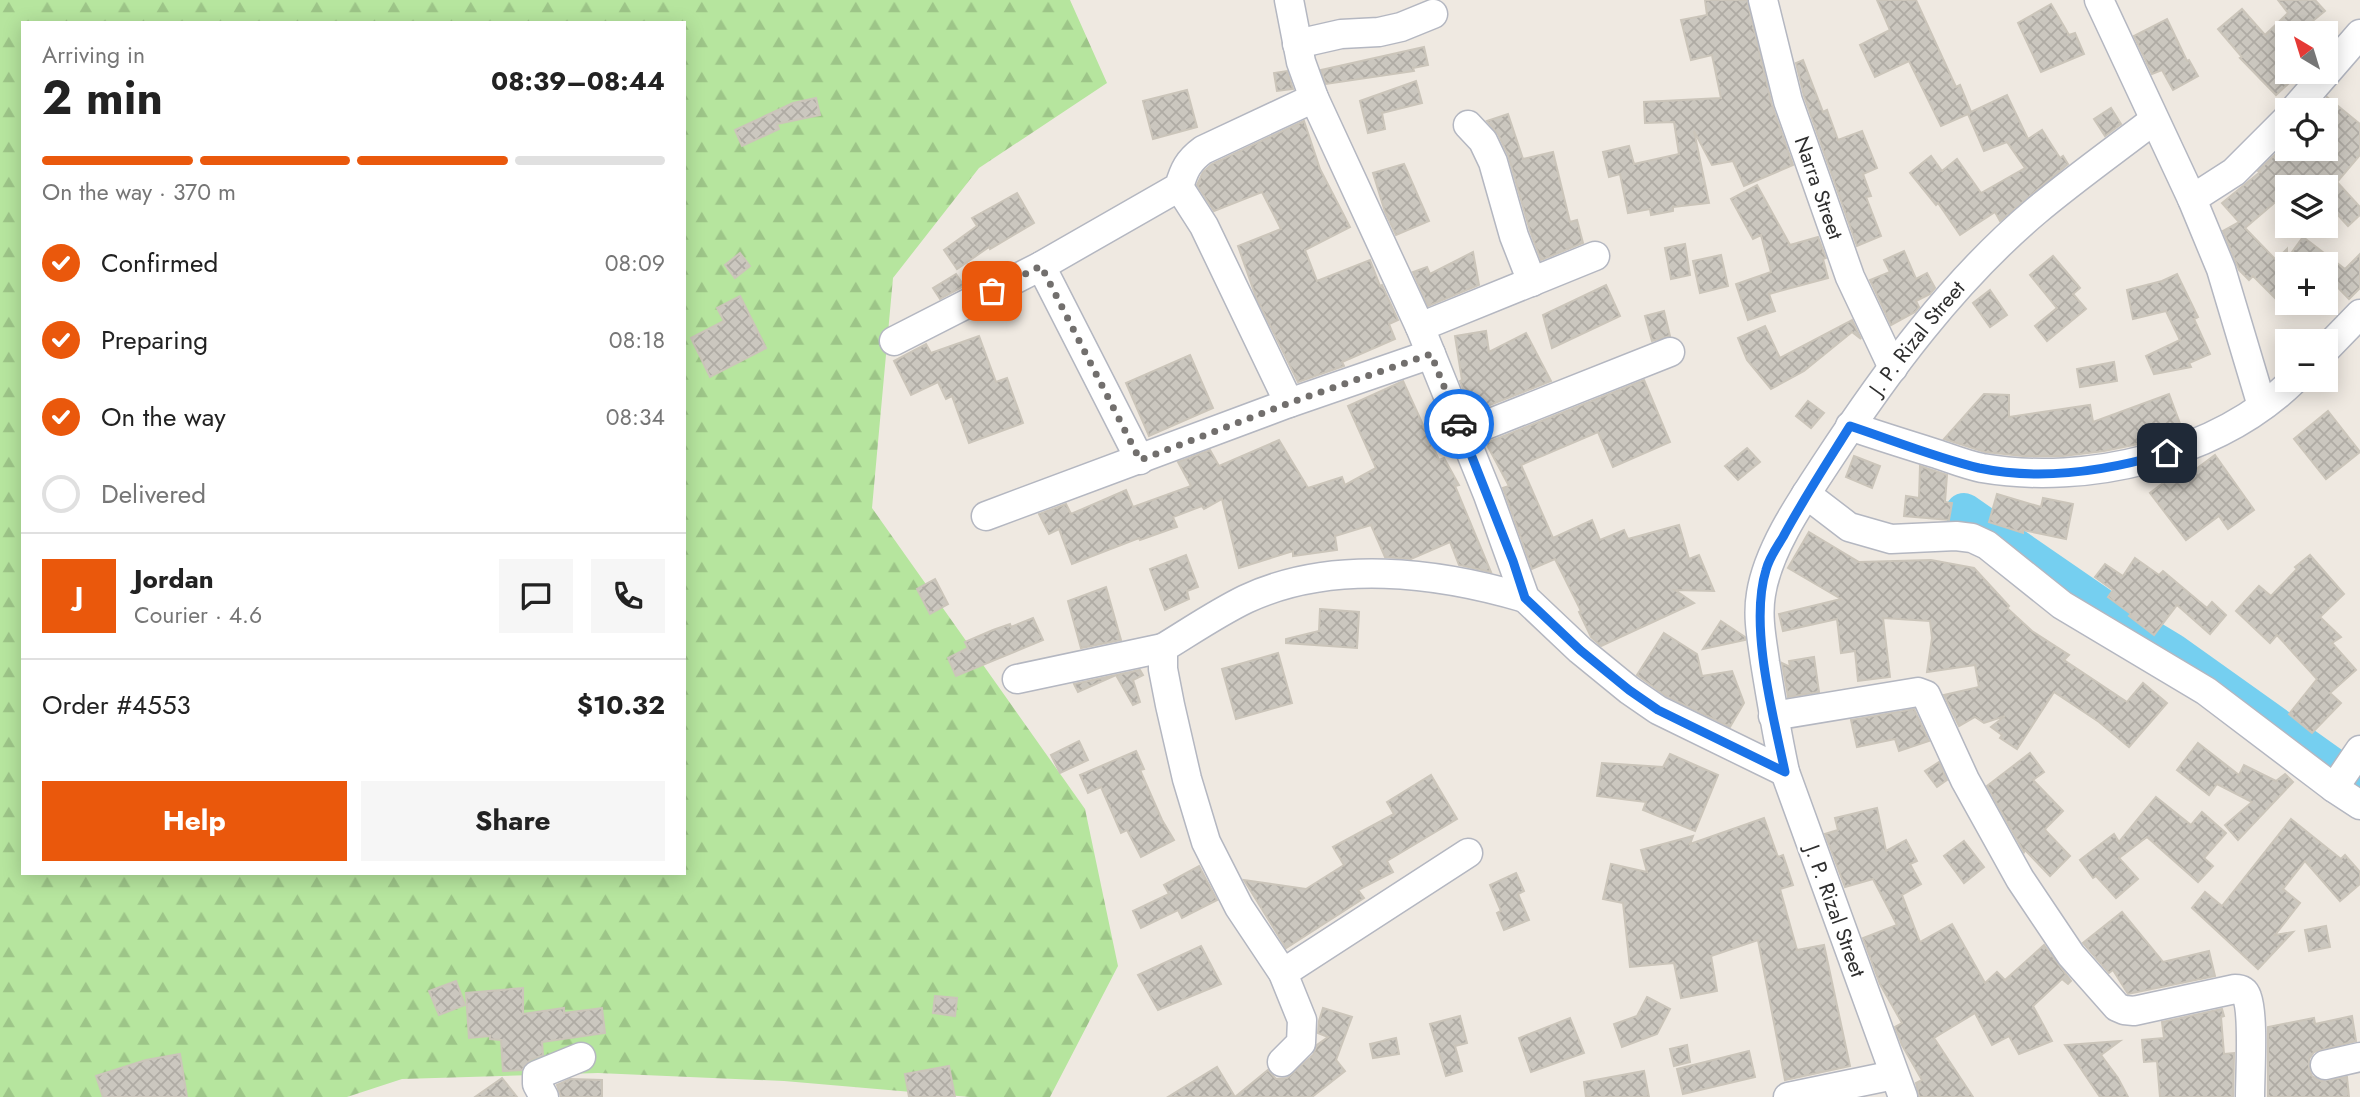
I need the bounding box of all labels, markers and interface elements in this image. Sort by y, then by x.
north arrow [2275,21,2338,84]
map controls [2275,21,2338,392]
text: Arriving in [42,38,145,72]
text: 08:39–08:44 [491,62,665,100]
text: 2 min [42,65,163,131]
button: locate [2275,98,2338,161]
street label: Narra Street [1787,132,1851,243]
text: On the way · 370 m [42,175,236,209]
button: layers [2275,175,2338,238]
icon: check [42,244,80,282]
text: Confirmed [101,244,218,282]
text: 08:09 [605,246,665,280]
button: + [2275,252,2338,315]
pin [962,261,1022,321]
icon: bag [973,272,1011,310]
street label: J. P. Rizal Street [1860,274,1972,404]
icon: check [42,321,80,359]
text: Preparing [101,321,208,359]
text: 08:18 [609,323,665,357]
button: − [2275,329,2338,392]
courier [1424,389,1494,459]
icon: check [42,398,80,436]
text: On the way [101,398,226,436]
text: 08:34 [606,400,665,434]
icon: car [1440,405,1478,443]
pin [2137,423,2197,483]
icon: home [2148,434,2186,472]
text: Delivered [101,475,206,513]
button: chat [499,559,573,633]
button: phone [591,559,665,633]
text: Jordan [134,560,214,598]
text: J [75,577,83,615]
text: Courier · 4.6 [134,598,262,632]
text: Order #4553 [42,686,191,724]
text: $10.32 [577,686,665,724]
button: Help [42,781,347,861]
button: Share [361,781,665,861]
street label: J. P. Rizal Street [1796,838,1873,981]

